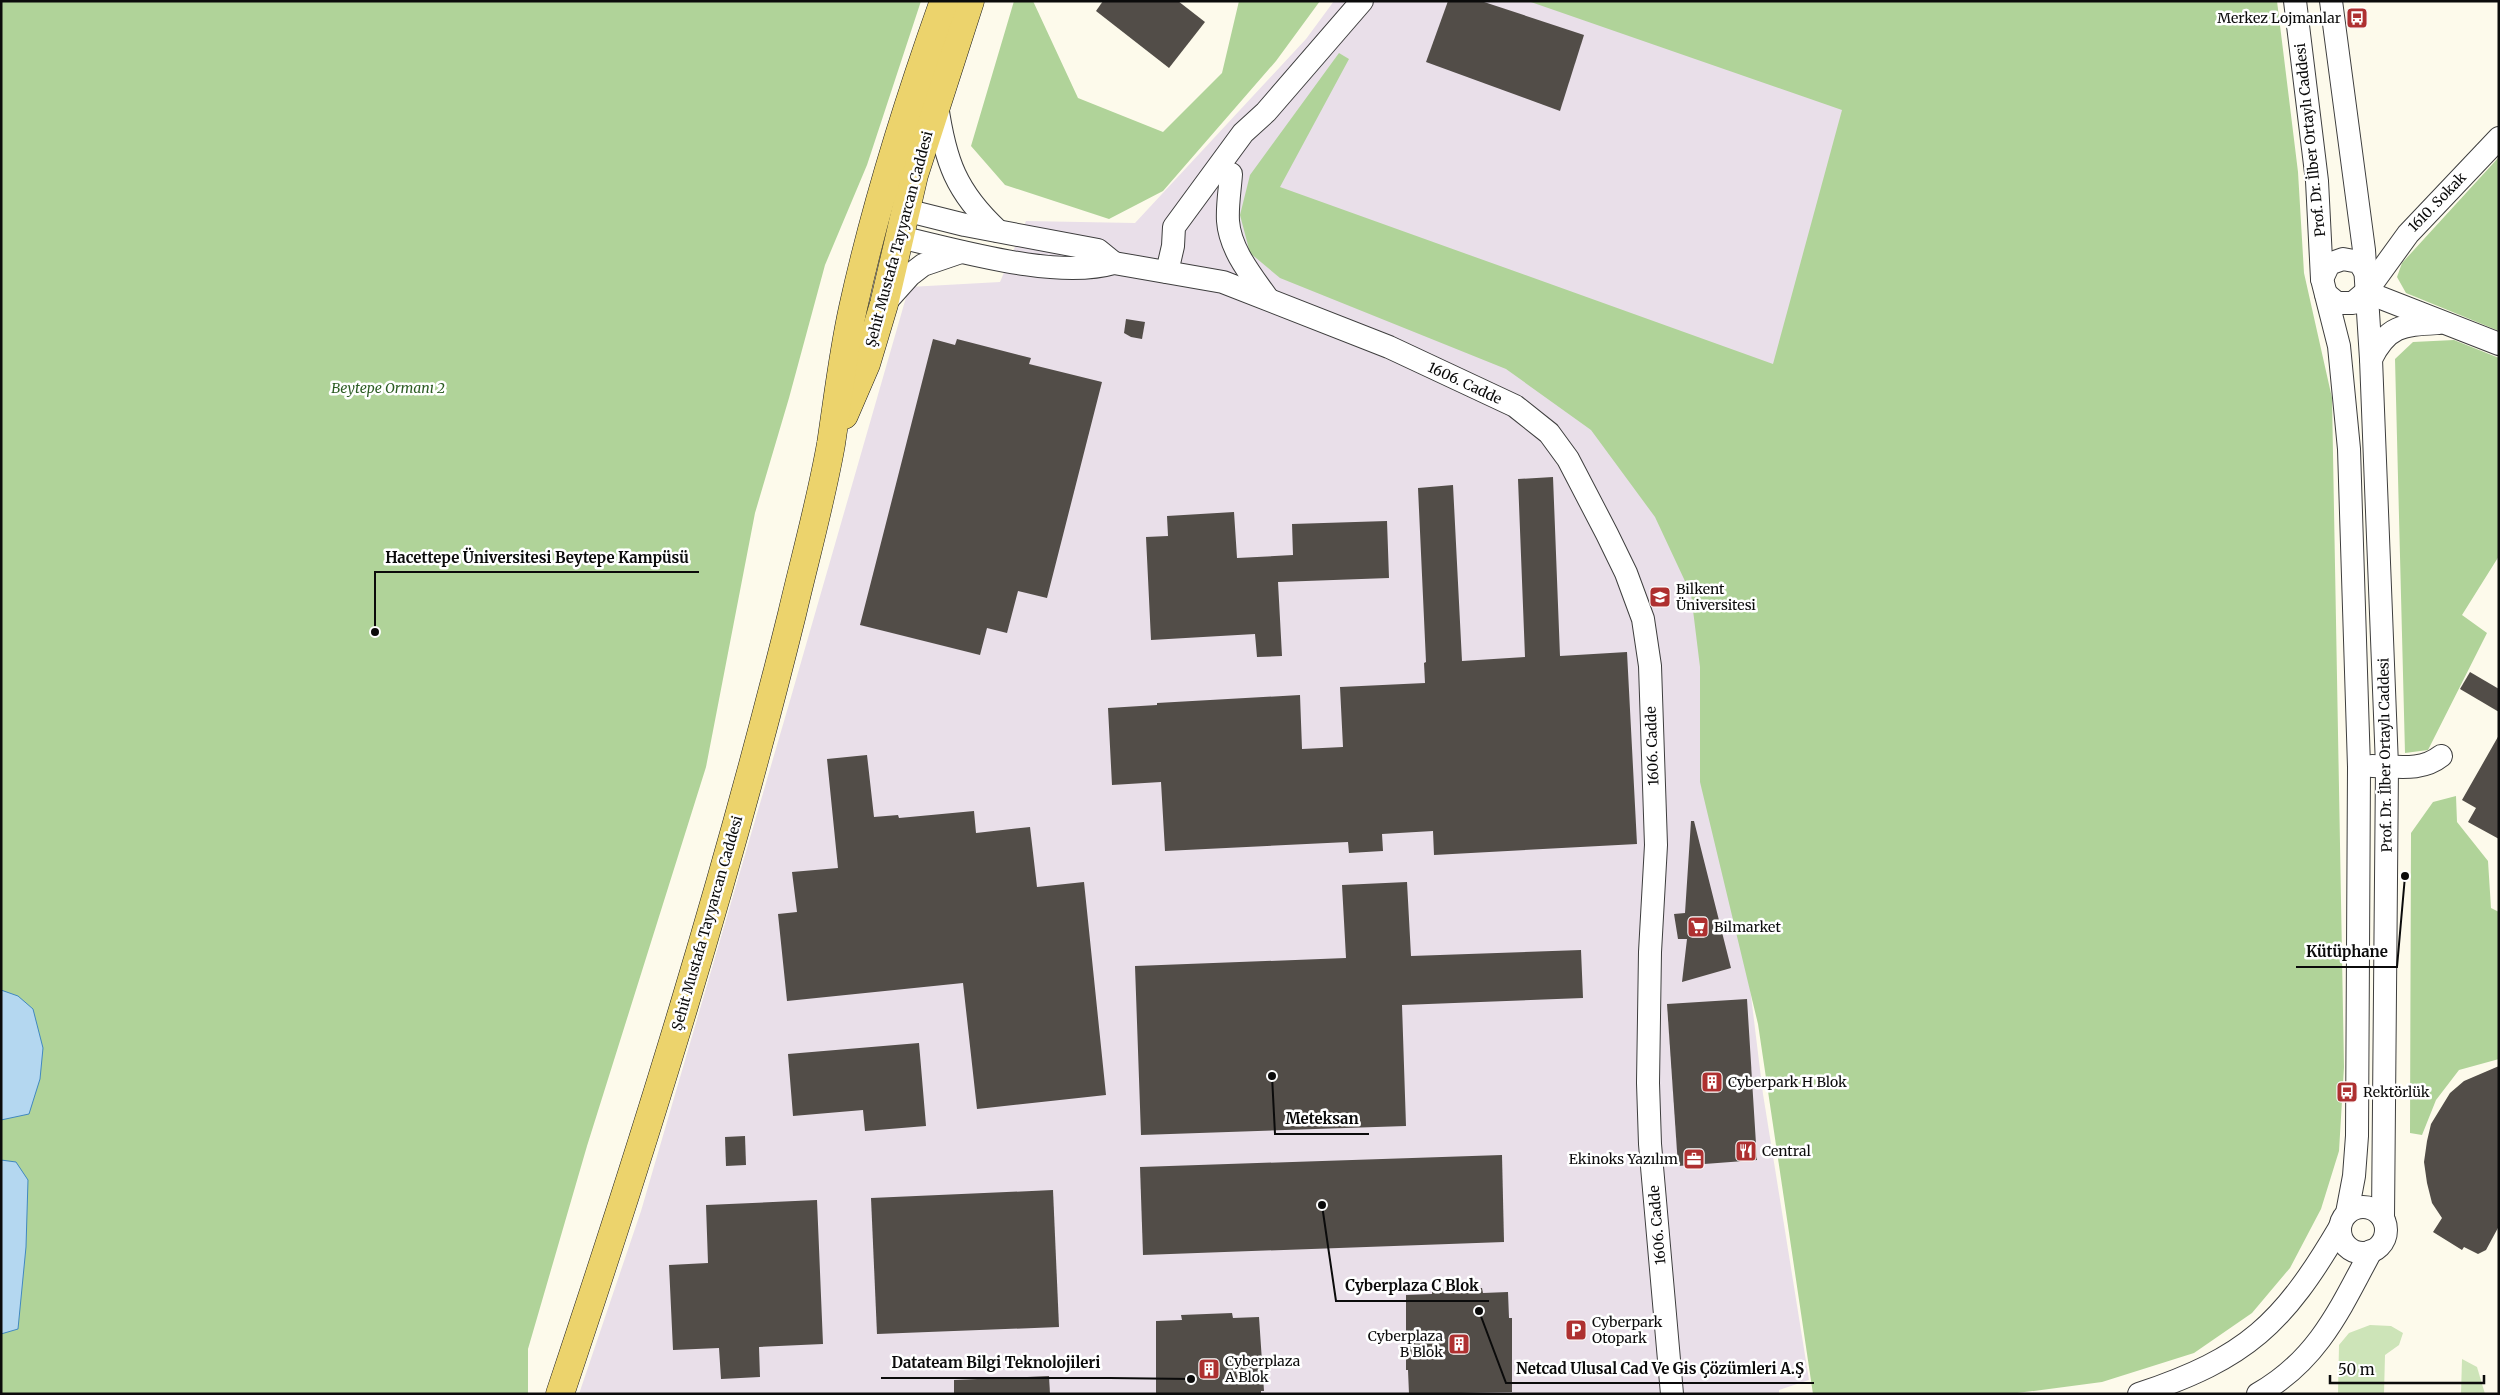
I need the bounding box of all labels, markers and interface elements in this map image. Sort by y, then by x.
bus stop icon: Merkez Lojmanlar [2345,6,2369,30]
place label: Merkez Lojmanlar [2217,9,2341,27]
street label: Prof. Dr. İlber Ortaylı Caddesi [2291,42,2329,238]
street label: Şehit Mustafa Tayyarcan Caddesi [861,129,937,349]
street label: 1610. Sokak [2404,168,2470,236]
street label: 1606. Cadde [1425,358,1505,408]
park label: Beytepe Ormanı 2 [331,379,445,397]
callout: Hacettepe Üniversitesi Beytepe Kampüsü [375,542,699,572]
text: Hacettepe Üniversitesi Beytepe Kampüsü [385,547,689,567]
place label: Bilkent Üniversitesi [1676,580,1756,614]
school or university icon: Bilkent Üniversitesi [1648,585,1672,609]
street label: Prof. Dr. İlber Ortaylı Caddesi [2374,657,2396,852]
street label: 1606. Cadde [1642,706,1662,786]
street label: Şehit Mustafa Tayyarcan Caddesi [668,813,746,1033]
supermarket icon: Bilmarket [1686,915,1710,939]
place label: Bilmarket [1714,918,1781,936]
callout: Kütüphane [2296,937,2397,967]
text: Kütüphane [2306,942,2388,961]
building icon: Cyberpark H Blok [1700,1070,1724,1094]
place label: Cyberpark H Blok [1728,1073,1847,1091]
bus stop icon: Rektörlük [2335,1080,2359,1104]
place label: Rektörlük [2363,1083,2430,1101]
callout: Meteksan [1275,1104,1369,1134]
text: Meteksan [1285,1109,1359,1128]
restaurant icon: Central [1734,1139,1758,1163]
place label: Central [1762,1142,1812,1160]
office icon: Ekinoks Yazılım [1682,1147,1706,1171]
place label: Ekinoks Yazılım [1569,1150,1678,1168]
street label: 1606. Cadde [1645,1185,1669,1265]
callout: Cyberplaza C Blok [1336,1271,1489,1301]
text: Cyberplaza C Blok [1345,1276,1479,1295]
place label: Cyberpark Otopark [1592,1313,1663,1347]
parking icon: Cyberpark Otopark [1564,1318,1588,1342]
place label: Cyberplaza B Blok [1368,1327,1443,1361]
building icon: Cyberplaza B Blok [1447,1332,1471,1356]
callout: Datateam Bilgi Teknolojileri [881,1348,1110,1378]
place label: Cyberplaza A Blok [1224,1352,1301,1386]
scale bar [2330,1352,2484,1384]
text: Datateam Bilgi Teknolojileri [892,1353,1100,1372]
callout: Netcad Ulusal Cad Ve Gis Çözümleri A.Ş [1506,1353,1814,1383]
building icon: Cyberplaza A Blok [1197,1357,1221,1381]
text: Netcad Ulusal Cad Ve Gis Çözümleri A.Ş [1516,1359,1804,1378]
text: 50 m [2338,1360,2375,1379]

